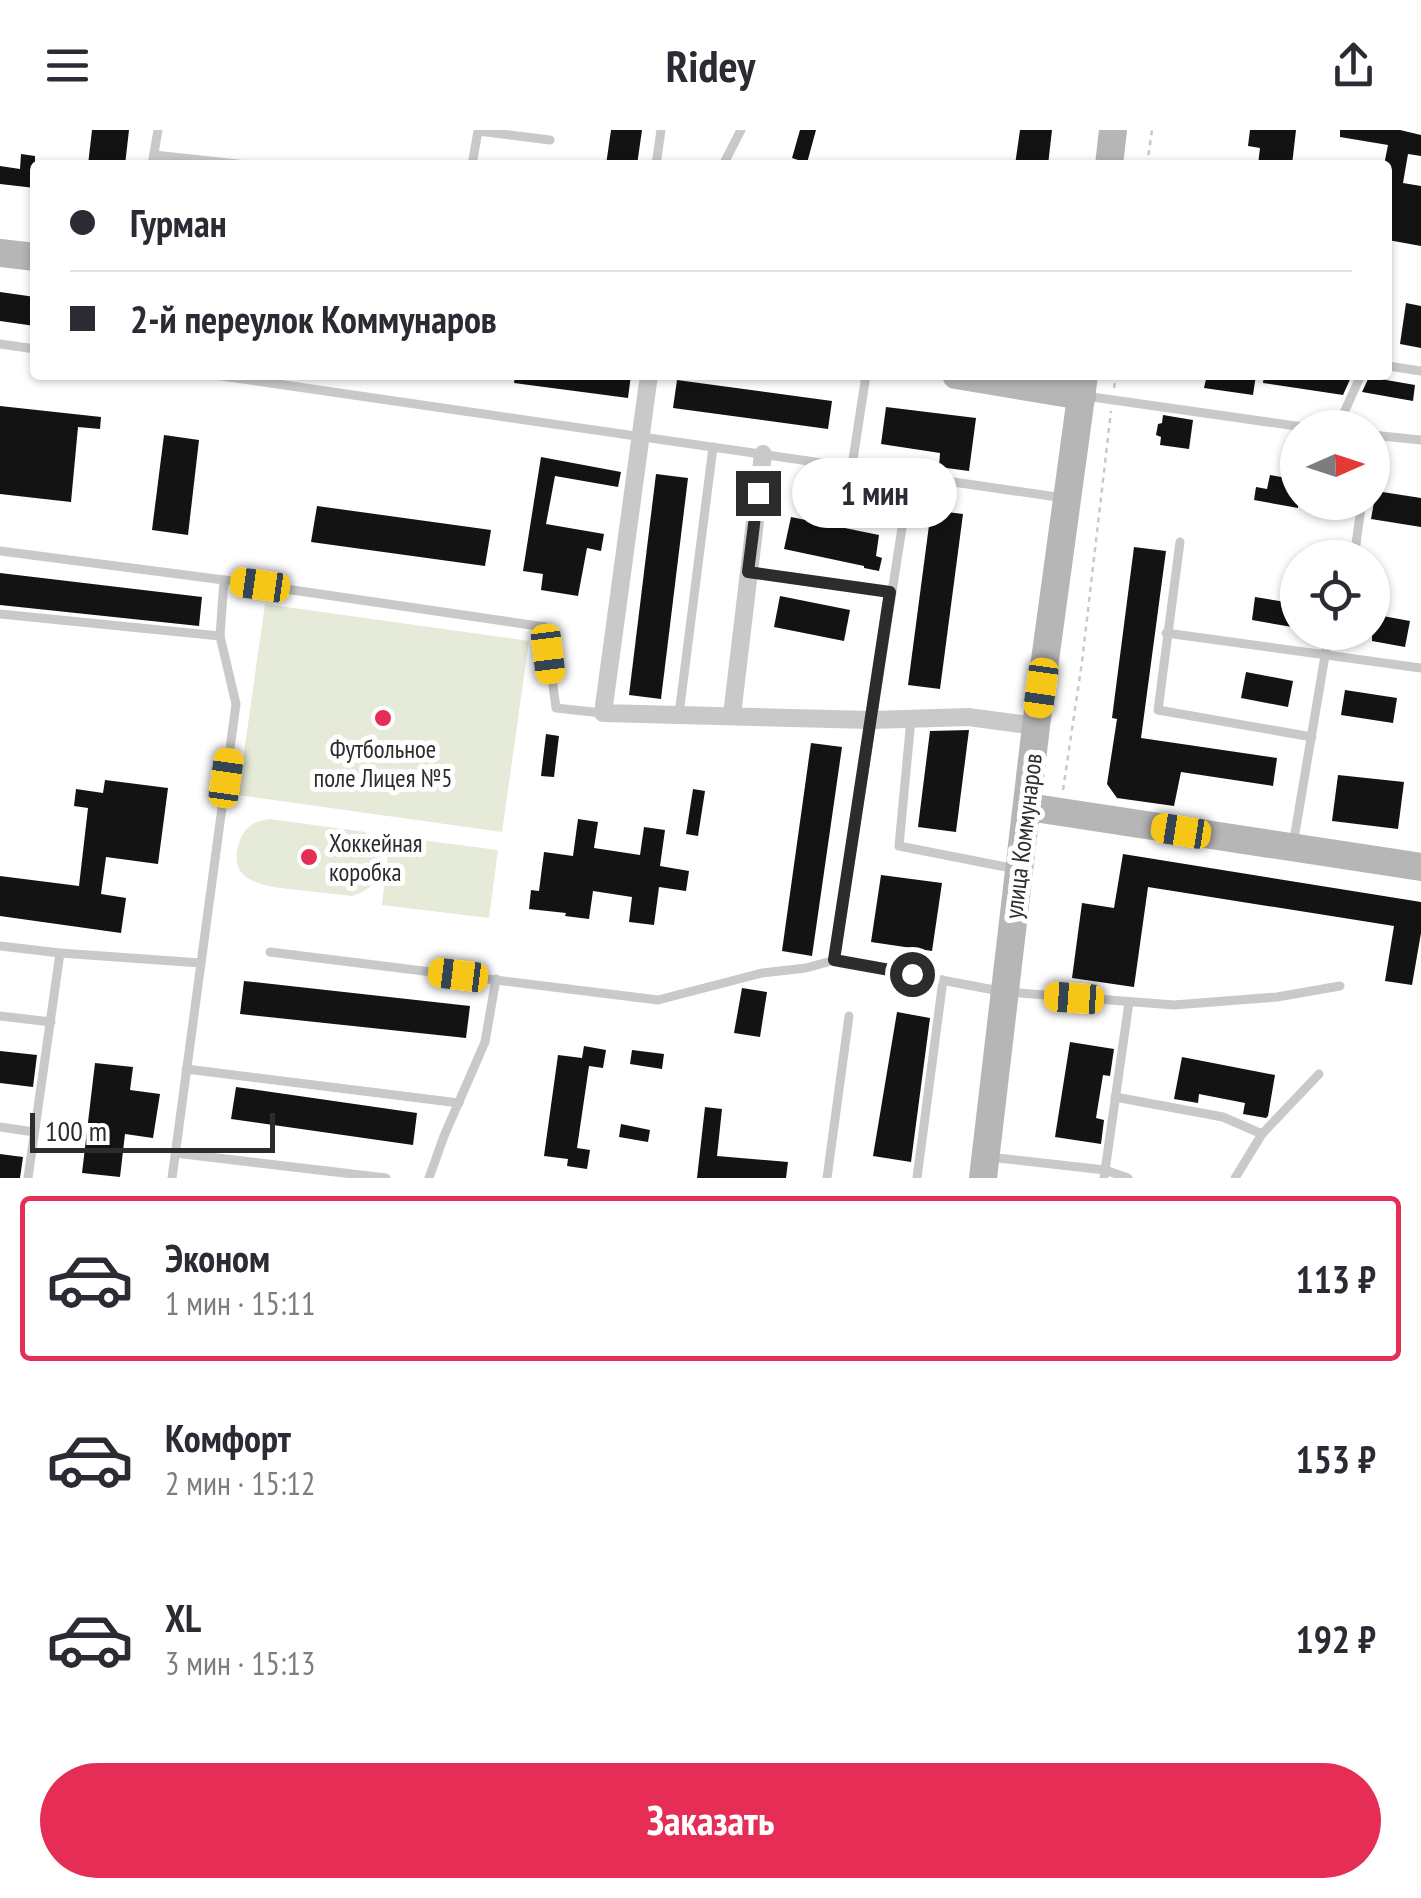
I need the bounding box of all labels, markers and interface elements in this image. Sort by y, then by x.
text: Ridey [666,36,755,94]
icon: menu [40,38,95,93]
icon: share [1326,38,1381,93]
text: Гурман [130,198,227,247]
text: 2-й переулок Коммунаров [130,294,497,343]
north arrow [1280,410,1390,520]
map controls [1280,410,1390,650]
callout: 1 мин [793,458,958,528]
route end [736,471,781,516]
text: 1 мин [840,472,909,514]
button: locate [1280,540,1390,650]
car [228,566,292,604]
car [529,622,567,686]
car [1022,656,1060,720]
marker: Футбольное поле Лицея №5 [372,707,394,729]
place label: Футбольное поле Лицея №5 [313,733,453,794]
car [207,746,245,810]
street label: улица Коммунаров [997,751,1049,921]
car [1149,811,1213,851]
place label: Хоккейная коробка [329,827,422,888]
marker: Хоккейная коробка [298,846,320,868]
route start [890,952,935,997]
car [426,956,490,994]
car [1043,981,1105,1015]
scale bar [30,1108,275,1153]
text: 100 m [45,1112,107,1149]
text: Эконом [165,1233,270,1282]
icon: car [45,1234,135,1324]
text: 113 ₽ [1296,1254,1376,1303]
text: 1 мин · 15:11 [165,1282,315,1324]
text: Комфорт [165,1413,291,1462]
icon: car [45,1414,135,1504]
text: 153 ₽ [1296,1434,1376,1483]
text: 2 мин · 15:12 [165,1462,315,1504]
text: XL [165,1593,201,1642]
icon: car [45,1594,135,1684]
text: 192 ₽ [1296,1614,1376,1663]
text: 3 мин · 15:13 [165,1642,315,1684]
button: Заказать [40,1763,1381,1878]

